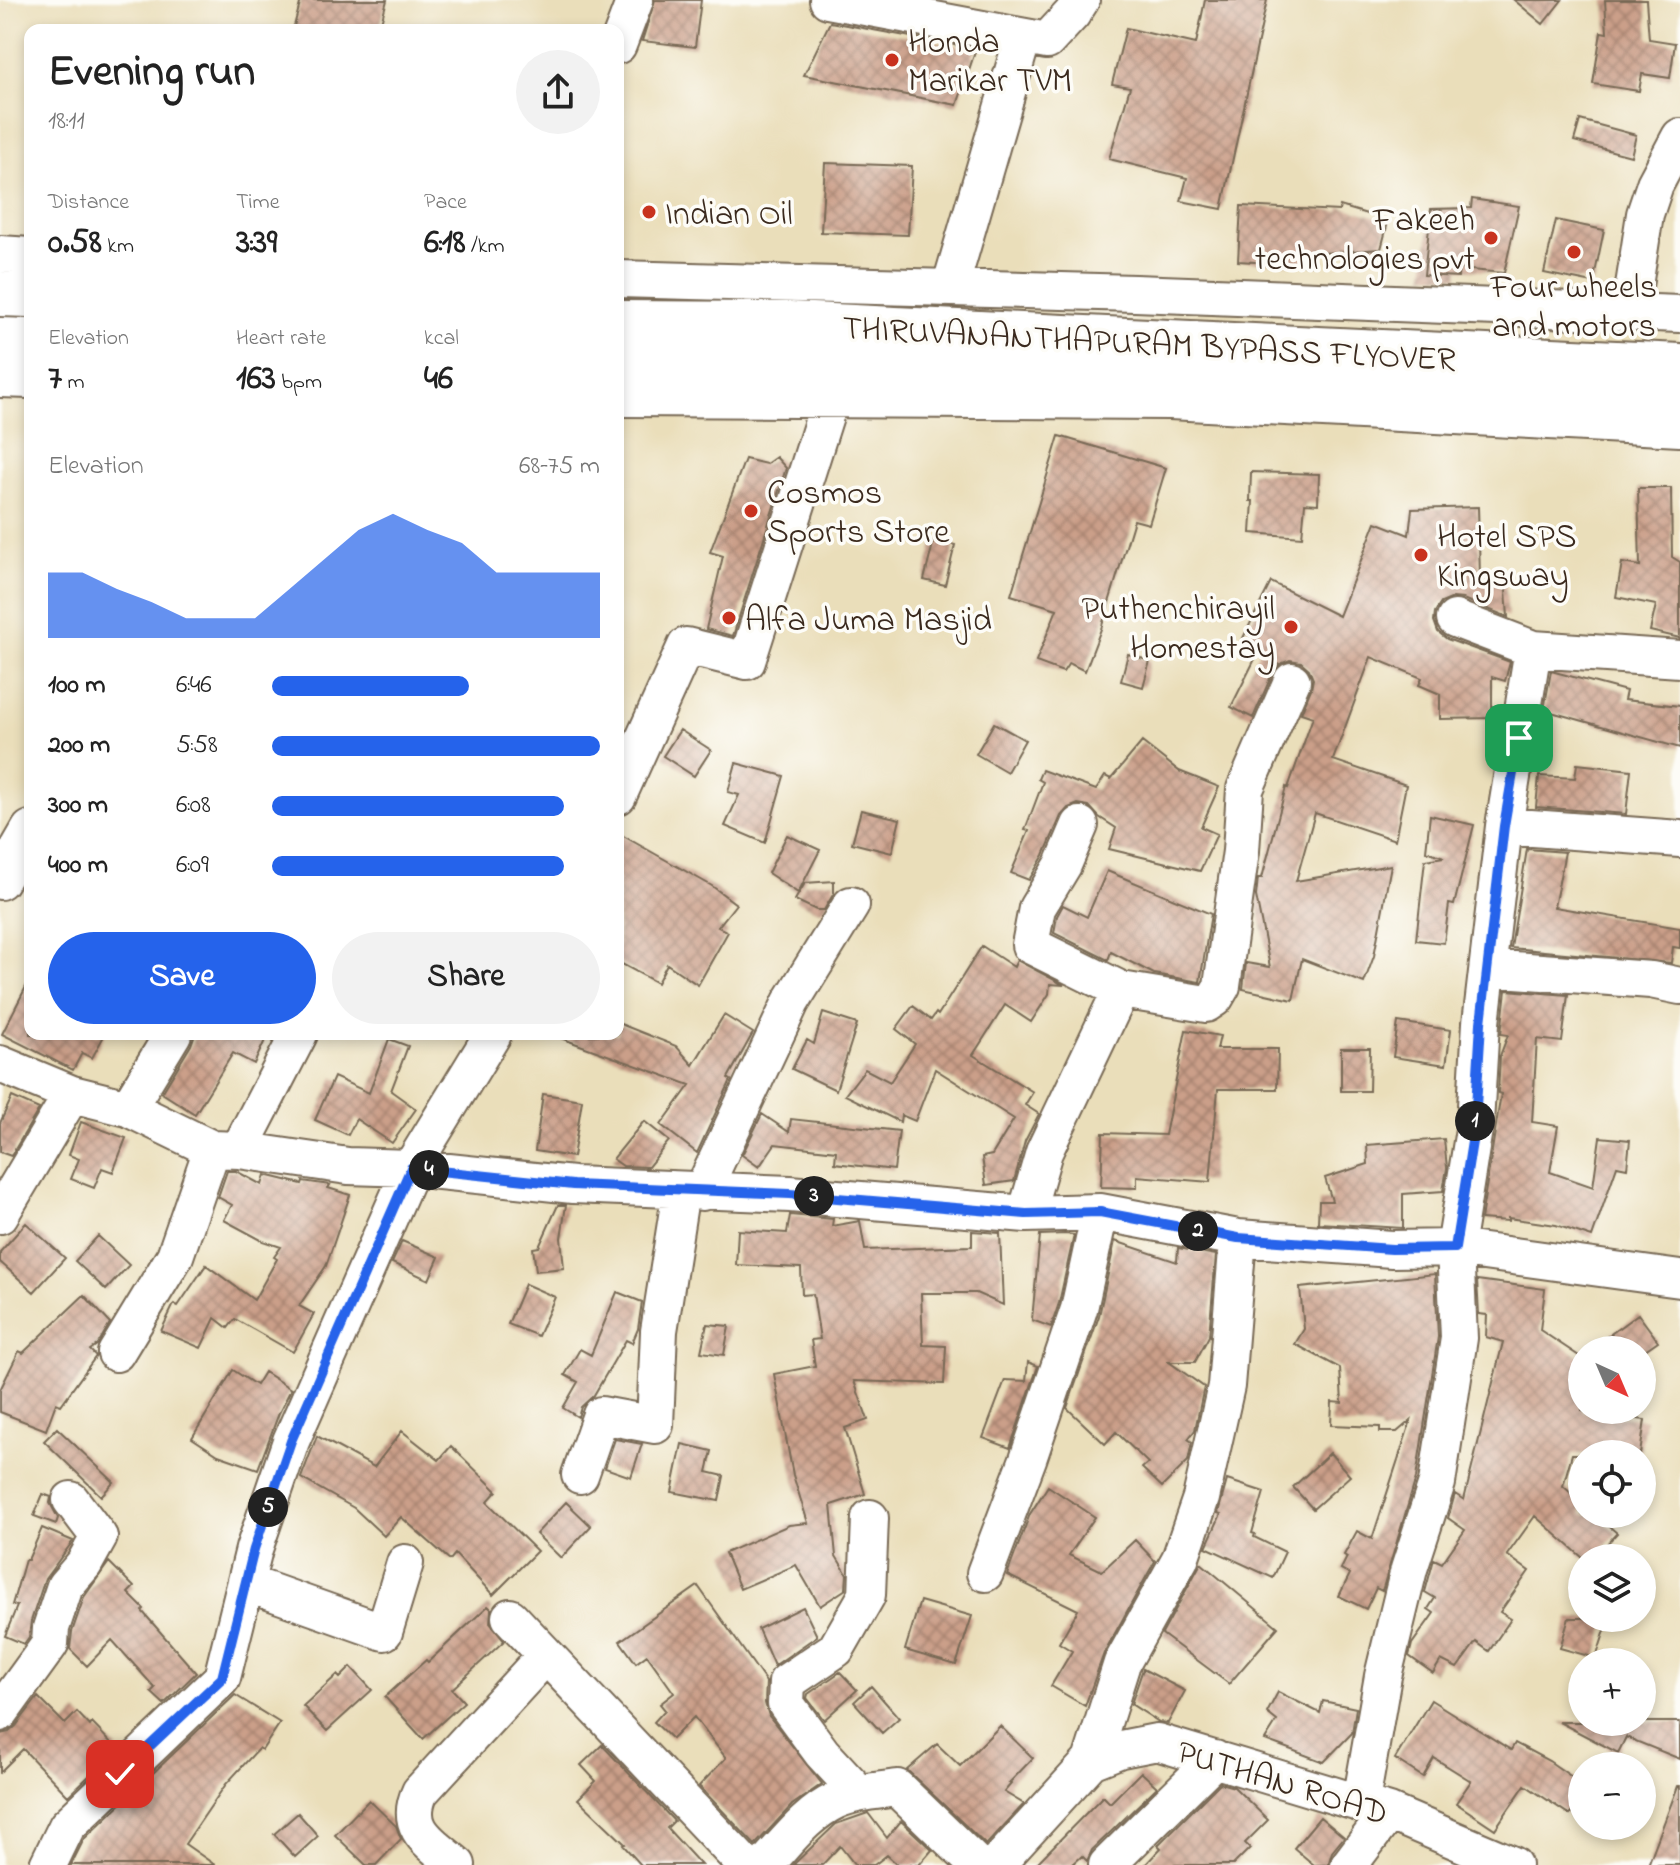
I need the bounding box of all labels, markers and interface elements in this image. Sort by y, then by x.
place label: Honda Marikar TVM [908,19,1072,108]
text: Evening run [48,41,255,105]
button: share [516,50,600,134]
marker: Honda Marikar TVM [883,51,901,69]
text: 18:11 [48,103,85,141]
text: Distance [48,187,129,219]
text: Time [236,187,280,219]
text: Pace [424,187,467,219]
place label: Indian Oil [665,191,793,241]
place label: Fakeeh technologies pvt [1255,197,1475,286]
marker: Indian Oil [640,203,658,221]
text: 0.58 [48,219,102,269]
text: 3:39 [236,219,277,269]
text: 6:18 [424,219,465,269]
marker: Fakeeh technologies pvt [1482,229,1500,247]
text: km [102,231,134,263]
text: /km [465,231,504,263]
marker: Four wheels and motors [1565,243,1583,261]
place label: Four wheels and motors [1490,264,1657,353]
street label: THIRUVANANTHAPURAM BYPASS FLYOVER [841,305,1457,387]
text: Elevation [48,323,129,355]
text: Heart rate [236,323,326,355]
text: kcal [424,323,459,355]
text: 7 [48,355,62,405]
text: 163 [236,355,276,405]
text: 46 [424,355,453,405]
text: m [62,367,85,399]
text: bpm [276,367,322,399]
text: Elevation [48,448,144,486]
text: 68–75 m [519,448,600,486]
place label: Cosmos Sports Store [767,470,950,559]
marker: Cosmos Sports Store [742,502,760,520]
place label: Hotel SPS Kingsway [1437,514,1577,603]
marker: Hotel SPS Kingsway [1412,546,1430,564]
place label: Puthenchirayil Homestay [1081,586,1275,675]
place label: Alfa Juma Masjid [745,597,992,647]
marker: Alfa Juma Masjid [720,609,738,627]
marker: Puthenchirayil Homestay [1282,618,1300,636]
text: 100 m [48,667,105,705]
text: 6:46 [176,667,212,705]
pin [1485,704,1553,772]
icon: arrive [1497,716,1541,760]
text: 200 m [48,727,110,765]
text: 5:58 [176,727,218,765]
text: 300 m [48,787,108,825]
text: 6:08 [176,787,211,825]
text: 400 m [48,847,108,885]
text: 6:09 [176,847,209,885]
button: Save [48,932,316,1024]
button: Share [332,932,600,1024]
pin: 1 [1455,1101,1495,1141]
text: 1 [1472,1105,1479,1137]
pin: 4 [409,1150,449,1190]
text: 4 [424,1154,434,1186]
pin: 3 [794,1176,834,1216]
text: 3 [809,1180,819,1212]
pin: 2 [1178,1211,1218,1251]
text: 2 [1193,1215,1203,1247]
north arrow [1568,1336,1656,1424]
map controls [1568,1336,1656,1840]
button: locate [1568,1440,1656,1528]
pin: 5 [248,1487,288,1527]
text: 5 [262,1491,274,1523]
button: layers [1568,1544,1656,1632]
button: + [1568,1648,1656,1736]
street label: PUTHAN ROAD [1170,1729,1393,1841]
pin [86,1740,154,1808]
icon: check [98,1752,142,1796]
button: − [1568,1752,1656,1840]

